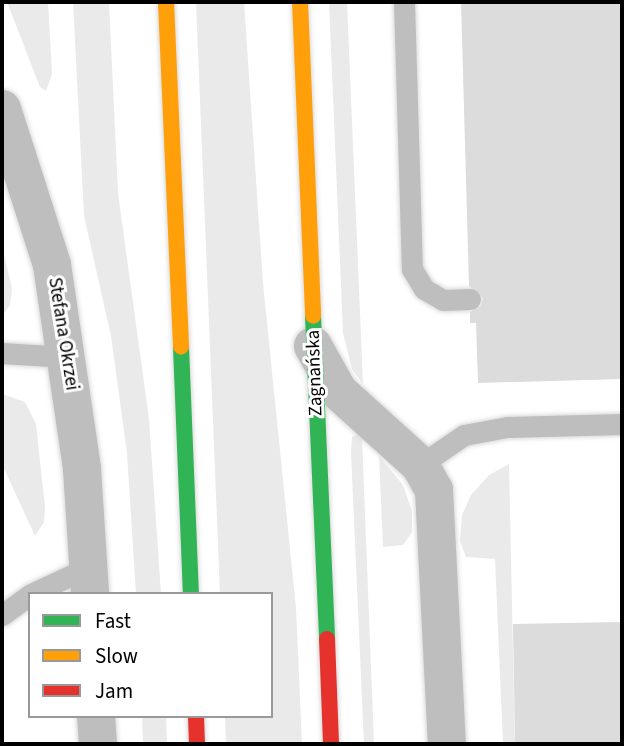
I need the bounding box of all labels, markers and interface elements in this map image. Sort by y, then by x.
street label: Stefana Okrzei [43,276,83,392]
street label: Zagnańska [302,330,328,416]
legend [28,592,273,718]
text: Fast [95,606,131,636]
text: Slow [95,641,138,671]
text: Jam [95,676,133,706]

